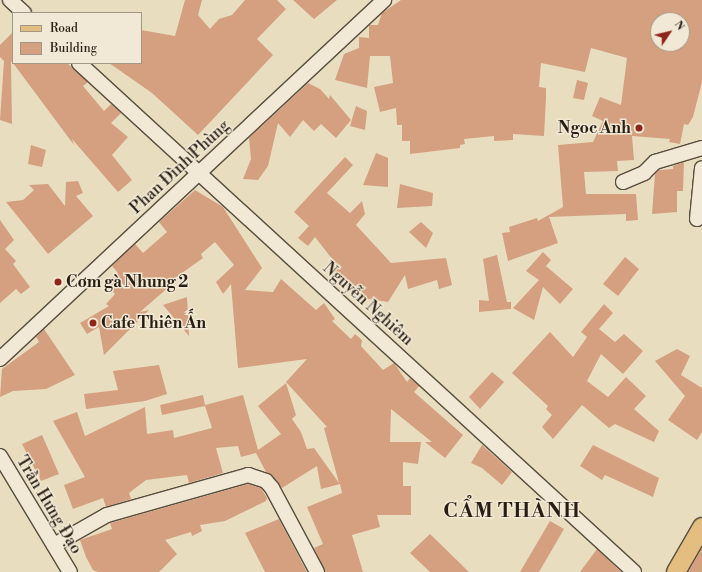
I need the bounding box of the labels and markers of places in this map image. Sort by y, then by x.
place label: Ngoc Anh [558,118,631,138]
marker: Ngoc Anh [634,123,644,133]
place label: Cơm gà Nhung 2 [66,272,188,292]
marker: Cơm gà Nhung 2 [53,277,63,287]
place label: Cafe Thiên Ấn [101,313,206,333]
marker: Cafe Thiên Ấn [88,318,98,328]

